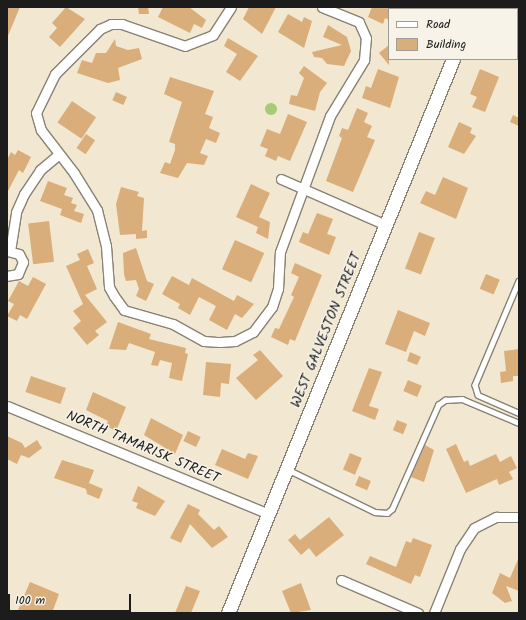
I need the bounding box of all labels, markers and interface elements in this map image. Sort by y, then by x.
legend [388,8,518,60]
text: Road [426,15,450,34]
text: Building [426,35,466,54]
street label: WEST GALVESTON STREET [287,250,365,410]
street label: NORTH TAMARISK STREET [64,407,222,487]
scale bar [10,586,133,612]
text: 100 m [15,591,45,610]

